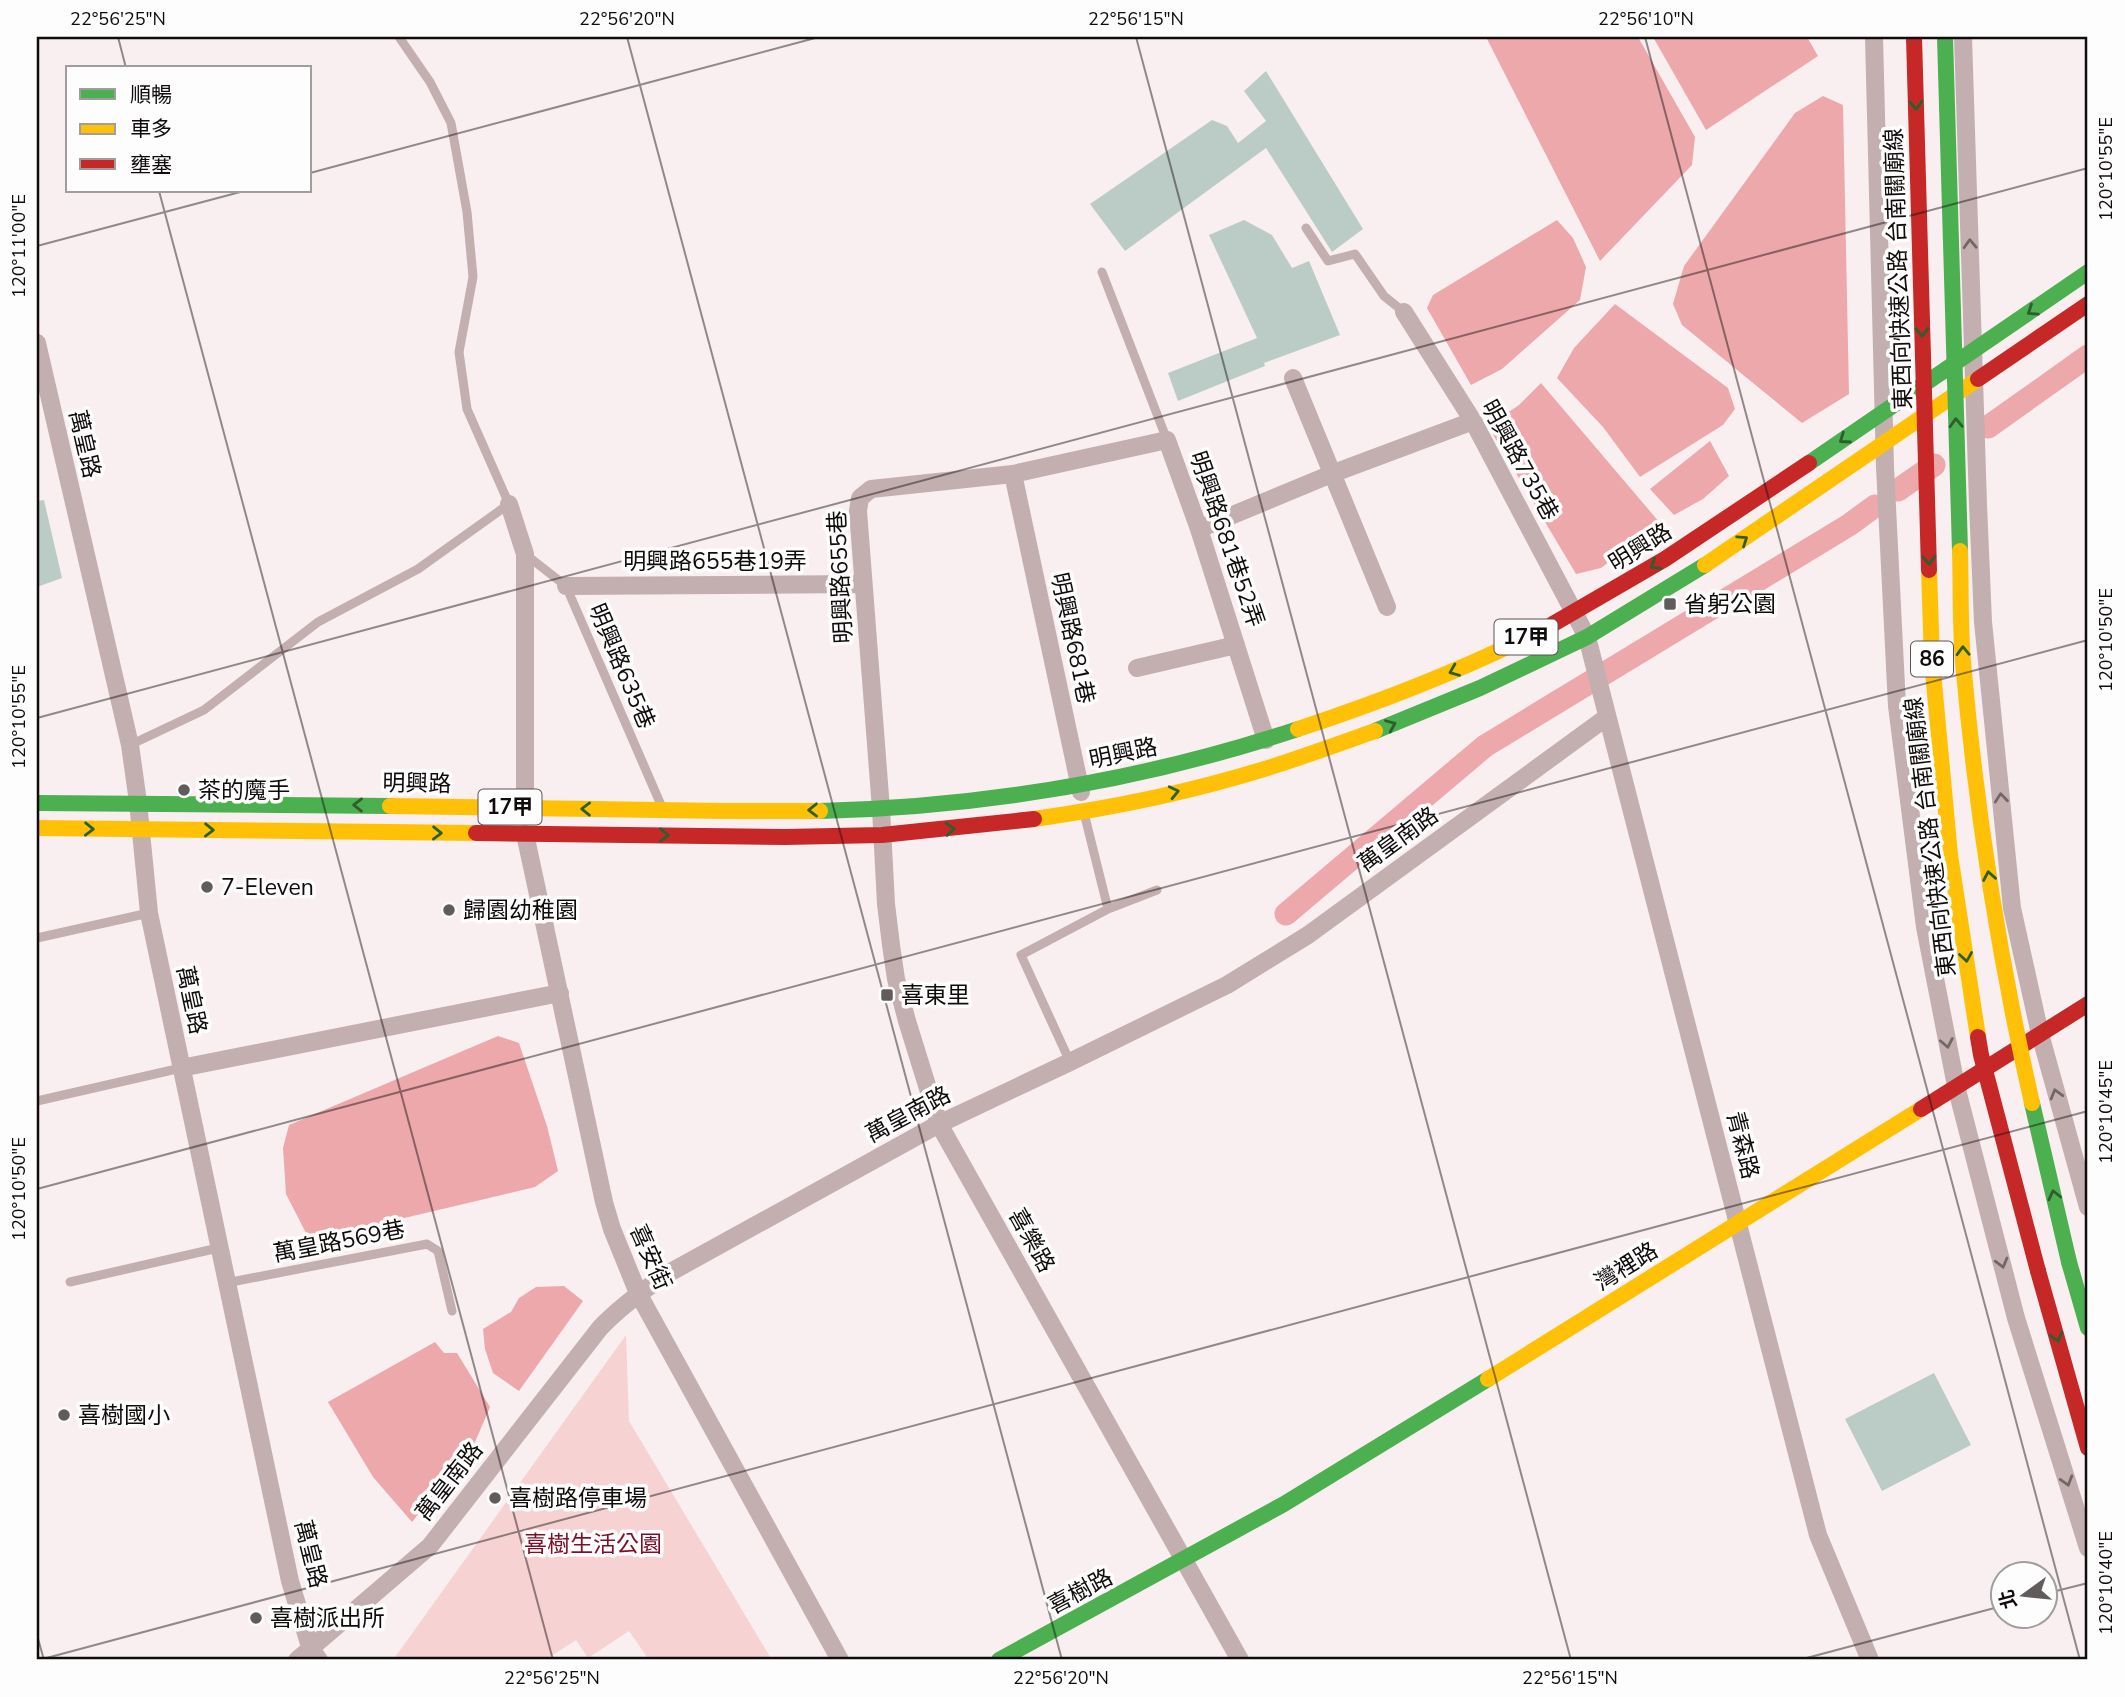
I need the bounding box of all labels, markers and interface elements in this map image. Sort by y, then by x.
text: 22°56'25"N [70,7,166,31]
text: 22°56'20"N [579,7,675,31]
text: 22°56'15"N [1088,7,1184,31]
text: 22°56'10"N [1598,7,1694,31]
legend [66,66,312,192]
text: 順暢 [130,81,172,109]
one-way arrow [1908,100,1923,111]
text: 車多 [130,115,172,143]
text: 120°10'55"E [2094,117,2118,221]
street label: 東西向快速公路 台南關廟線 [1878,128,1919,410]
text: 壅塞 [130,151,172,179]
text: 120°11'00"E [7,194,31,298]
one-way arrow [1962,238,1977,249]
one-way arrow [2027,303,2040,315]
one-way arrow [1915,327,1930,338]
street label: 明興路735巷 [1474,394,1565,526]
street label: 萬皇路 [62,407,107,481]
one-way arrow [1948,417,1964,428]
one-way arrow [1839,431,1852,443]
street label: 明興路681巷52弄 [1182,447,1271,631]
street label: 明興路655巷 [822,510,859,644]
street label: 明興路 [1603,516,1678,579]
one-way arrow [1736,535,1749,548]
street label: 明興路655巷19弄 [623,546,807,577]
one-way arrow [1922,555,1937,566]
one-way arrow [1649,557,1662,570]
street label: 明興路681巷 [1043,570,1102,707]
text: 120°10'50"E [2094,588,2118,692]
place label: 省躬公園 [1684,589,1776,620]
marker: 省躬公園 [1662,596,1678,612]
street label: 明興路635巷 [581,599,662,734]
road number: 17甲 [1494,620,1558,654]
road number: 86 [1911,642,1953,676]
one-way arrow [1955,645,1970,656]
one-way arrow [1448,662,1460,676]
text: 120°10'55"E [7,665,31,769]
street label: 東西向快速公路 台南關廟線 [1898,695,1963,979]
one-way arrow [1385,720,1397,734]
street label: 明興路 [1086,731,1160,776]
street label: 明興路 [382,767,452,800]
place label: 茶的魔手 [198,775,290,806]
marker: 茶的魔手 [176,782,192,798]
one-way arrow [1168,786,1180,801]
road number: 17甲 [478,790,542,824]
one-way arrow [1994,792,2009,803]
one-way arrow [352,798,363,813]
street label: 萬皇南路 [1352,800,1445,879]
one-way arrow [580,801,591,816]
one-way arrow [807,802,818,818]
one-way arrow [84,821,95,837]
one-way arrow [204,822,215,838]
one-way arrow [945,822,956,837]
one-way arrow [432,825,442,841]
one-way arrow [659,827,670,843]
one-way arrow [1982,871,1997,882]
place label: 7-Eleven [221,872,314,903]
marker: 7-Eleven [199,879,215,895]
place label: 歸園幼稚園 [463,895,578,926]
marker: 歸園幼稚園 [441,902,457,918]
one-way arrow [1958,951,1973,963]
street label: 萬皇路 [169,963,214,1037]
place label: 喜東里 [901,980,970,1011]
marker: 喜東里 [879,987,895,1003]
one-way arrow [1939,1036,1954,1048]
text: 120°10'45"E [2094,1060,2118,1164]
street label: 萬皇南路 [860,1079,956,1150]
one-way arrow [2050,1088,2065,1100]
street label: 青森路 [1719,1108,1766,1182]
text: 120°10'50"E [7,1137,31,1241]
one-way arrow [2048,1189,2062,1201]
street label: 喜樂路 [1001,1203,1062,1278]
street label: 萬皇路569巷 [271,1214,408,1269]
street label: 喜安街 [622,1219,679,1295]
street label: 灣裡路 [1589,1235,1664,1298]
one-way arrow [1994,1257,2008,1269]
one-way arrow [2048,1331,2063,1343]
place label: 喜樹國小 [78,1400,170,1431]
marker: 喜樹國小 [56,1407,72,1423]
street label: 萬皇南路 [409,1436,490,1527]
one-way arrow [2059,1475,2074,1487]
place label: 喜樹路停車場 [509,1483,647,1514]
marker: 喜樹路停車場 [487,1490,503,1506]
street label: 萬皇路 [287,1517,334,1591]
park label: 喜樹生活公園 [524,1529,662,1560]
text: 120°10'40"E [2094,1531,2118,1635]
north arrow [1988,1560,2058,1630]
street label: 喜樹路 [1042,1562,1118,1621]
text: 北 [1994,1587,2024,1612]
place label: 喜樹派出所 [270,1603,385,1634]
marker: 喜樹派出所 [248,1610,264,1626]
text: 22°56'25"N [504,1666,600,1690]
text: 22°56'20"N [1013,1666,1109,1690]
text: 22°56'15"N [1522,1666,1618,1690]

